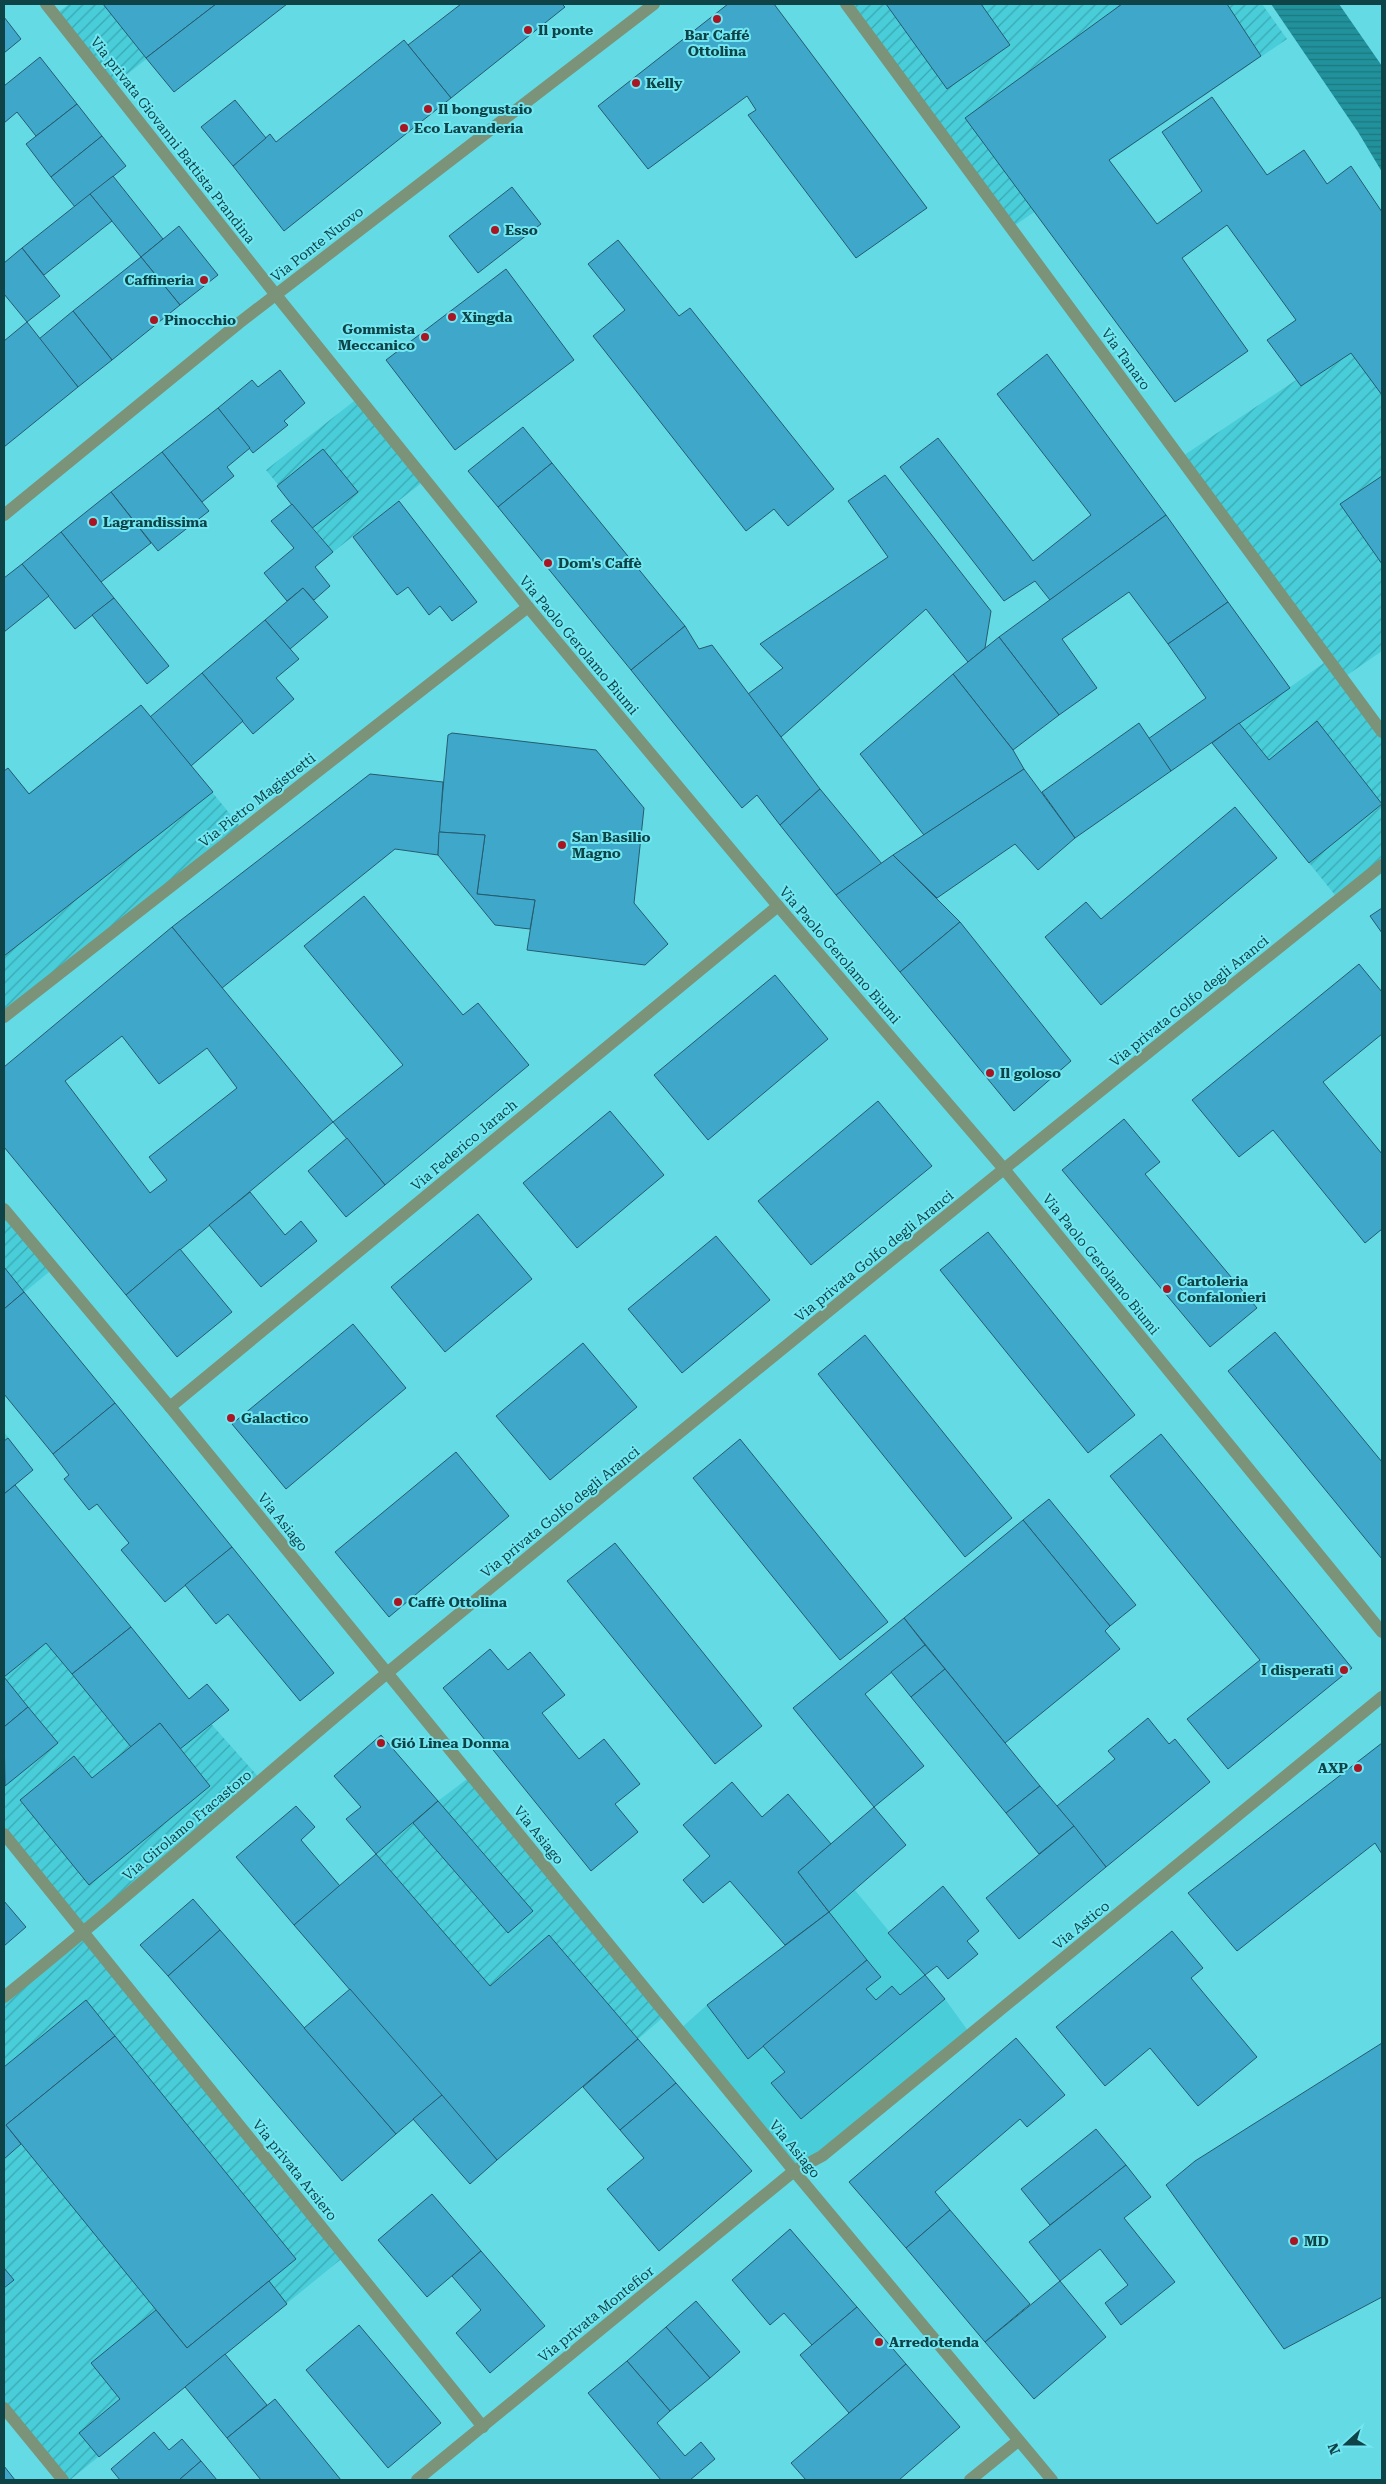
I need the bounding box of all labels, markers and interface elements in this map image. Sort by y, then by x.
marker: Bar Caffé Ottolina [711,13,723,25]
place label: Il ponte [538,22,593,38]
marker: Il ponte [522,24,534,36]
place label: Bar Caffé Ottolina [684,27,750,59]
street label: Via privata Giovanni Battista Prandina [87,34,259,247]
place label: Kelly [646,75,683,91]
marker: Kelly [630,77,642,89]
place label: Il bongustaio [438,101,532,117]
marker: Il bongustaio [422,103,434,115]
place label: Eco Lavanderia [414,120,524,136]
marker: Eco Lavanderia [398,122,410,134]
street label: Via Ponte Nuovo [268,203,366,285]
place label: Esso [505,222,538,238]
marker: Esso [489,224,501,236]
place label: Caffineria [124,272,195,288]
marker: Caffineria [198,274,210,286]
place label: Xingda [462,309,513,325]
marker: Xingda [446,311,458,323]
place label: Pinocchio [164,312,236,328]
marker: Pinocchio [148,314,160,326]
place label: Gommista Meccanico [338,321,416,353]
street label: Via Tanaro [1098,325,1154,393]
marker: Gommista Meccanico [419,331,431,343]
place label: Lagrandissima [103,514,208,530]
marker: Lagrandissima [87,516,99,528]
place label: Dom's Caffè [558,555,642,571]
marker: Dom's Caffè [542,557,554,569]
street label: Via Paolo Gerolamo Biumi [516,572,642,718]
street label: Via Pietro Magistretti [196,749,319,850]
place label: San Basilio Magno [572,829,651,861]
marker: San Basilio Magno [556,839,568,851]
street label: Via Paolo Gerolamo Biumi [776,883,904,1027]
street label: Via privata Golfo degli Aranci [1107,932,1272,1070]
place label: Il goloso [1000,1065,1061,1081]
marker: Il goloso [984,1067,996,1079]
street label: Via Federico Jarach [408,1096,520,1194]
street label: Via privata Golfo degli Aranci [792,1187,957,1325]
street label: Via Paolo Gerolamo Biumi [1039,1190,1163,1338]
place label: Cartoleria Confalonieri [1177,1273,1267,1305]
marker: Cartoleria Confalonieri [1161,1283,1173,1295]
place label: Galactico [241,1410,309,1426]
marker: Galactico [225,1412,237,1424]
street label: Via privata Golfo degli Aranci [478,1443,643,1581]
street label: Via Asiago [255,1490,311,1554]
place label: Caffè Ottolina [408,1594,508,1610]
marker: Caffè Ottolina [392,1596,404,1608]
place label: I disperati [1261,1662,1334,1678]
marker: I disperati [1338,1664,1350,1676]
place label: Gió Linea Donna [391,1735,510,1751]
marker: Gió Linea Donna [375,1737,387,1749]
place label: AXP [1318,1760,1348,1776]
marker: AXP [1352,1762,1364,1774]
street label: Via Girolamo Fracastoro [119,1766,255,1884]
street label: Via Asiago [511,1803,567,1867]
street label: Via Astico [1050,1897,1112,1953]
street label: Via privata Arsiero [249,2116,341,2224]
street label: Via Asiago [766,2117,824,2181]
place label: MD [1304,2233,1329,2249]
marker: MD [1288,2235,1300,2247]
street label: Via privata Montefior [535,2262,657,2365]
place label: Arredotenda [889,2334,980,2350]
marker: Arredotenda [873,2336,885,2348]
north arrow [1321,2419,1371,2469]
text: N [1324,2441,1343,2457]

